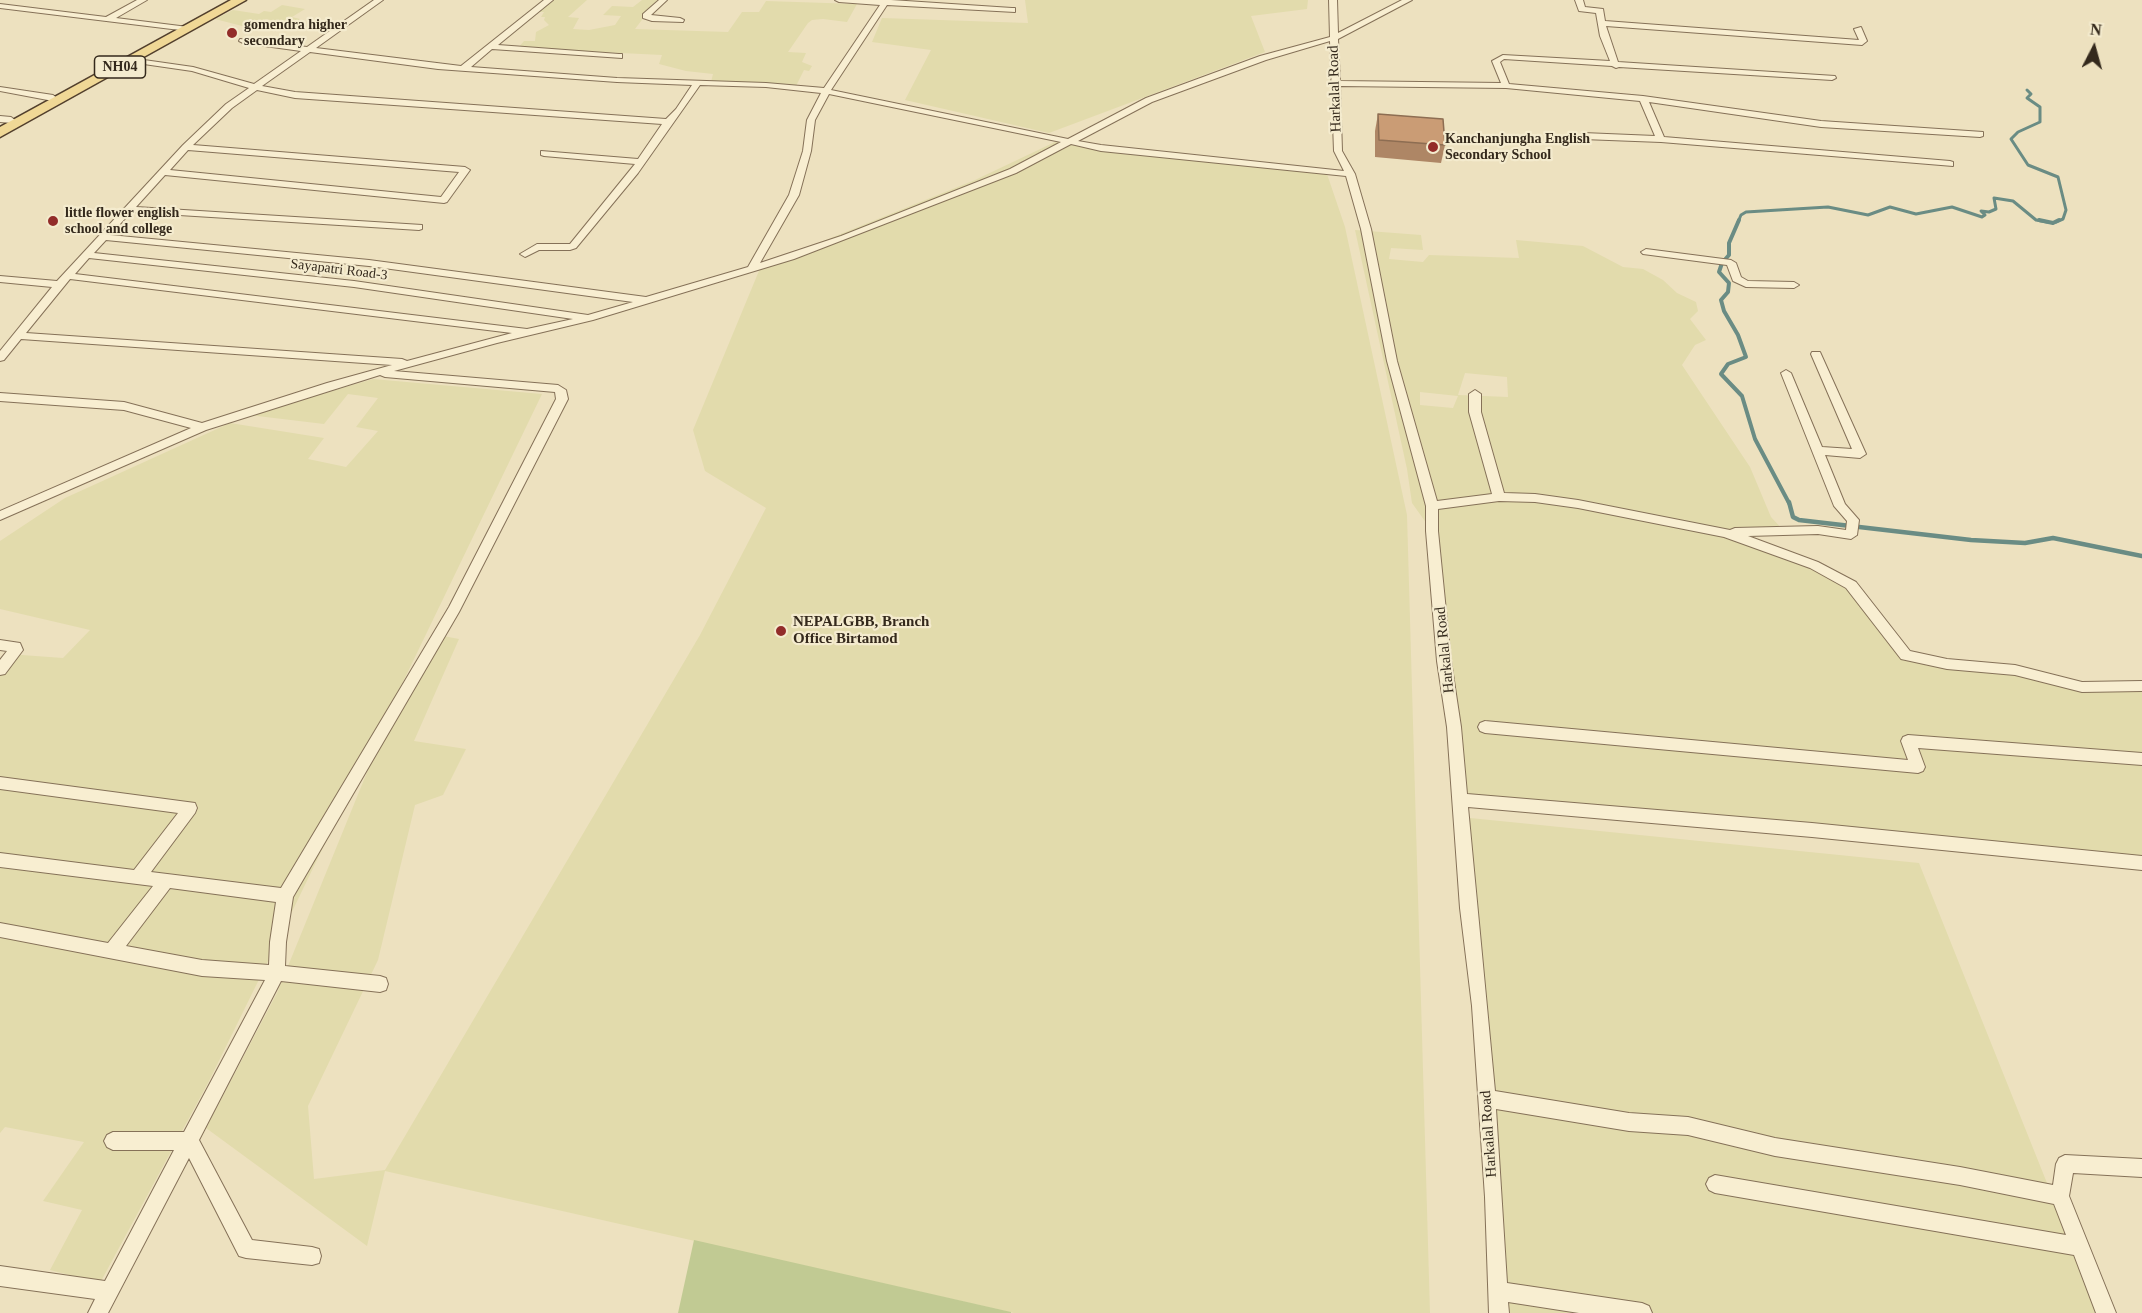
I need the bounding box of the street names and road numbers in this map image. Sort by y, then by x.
street label: Harkalal Road [1324,40,1346,138]
road number: NH04 [94,56,146,78]
street label: Sayapatri Road-3 [283,255,395,285]
street label: Harkalal Road [1431,600,1459,700]
street label: Harkalal Road [1477,1084,1501,1184]

